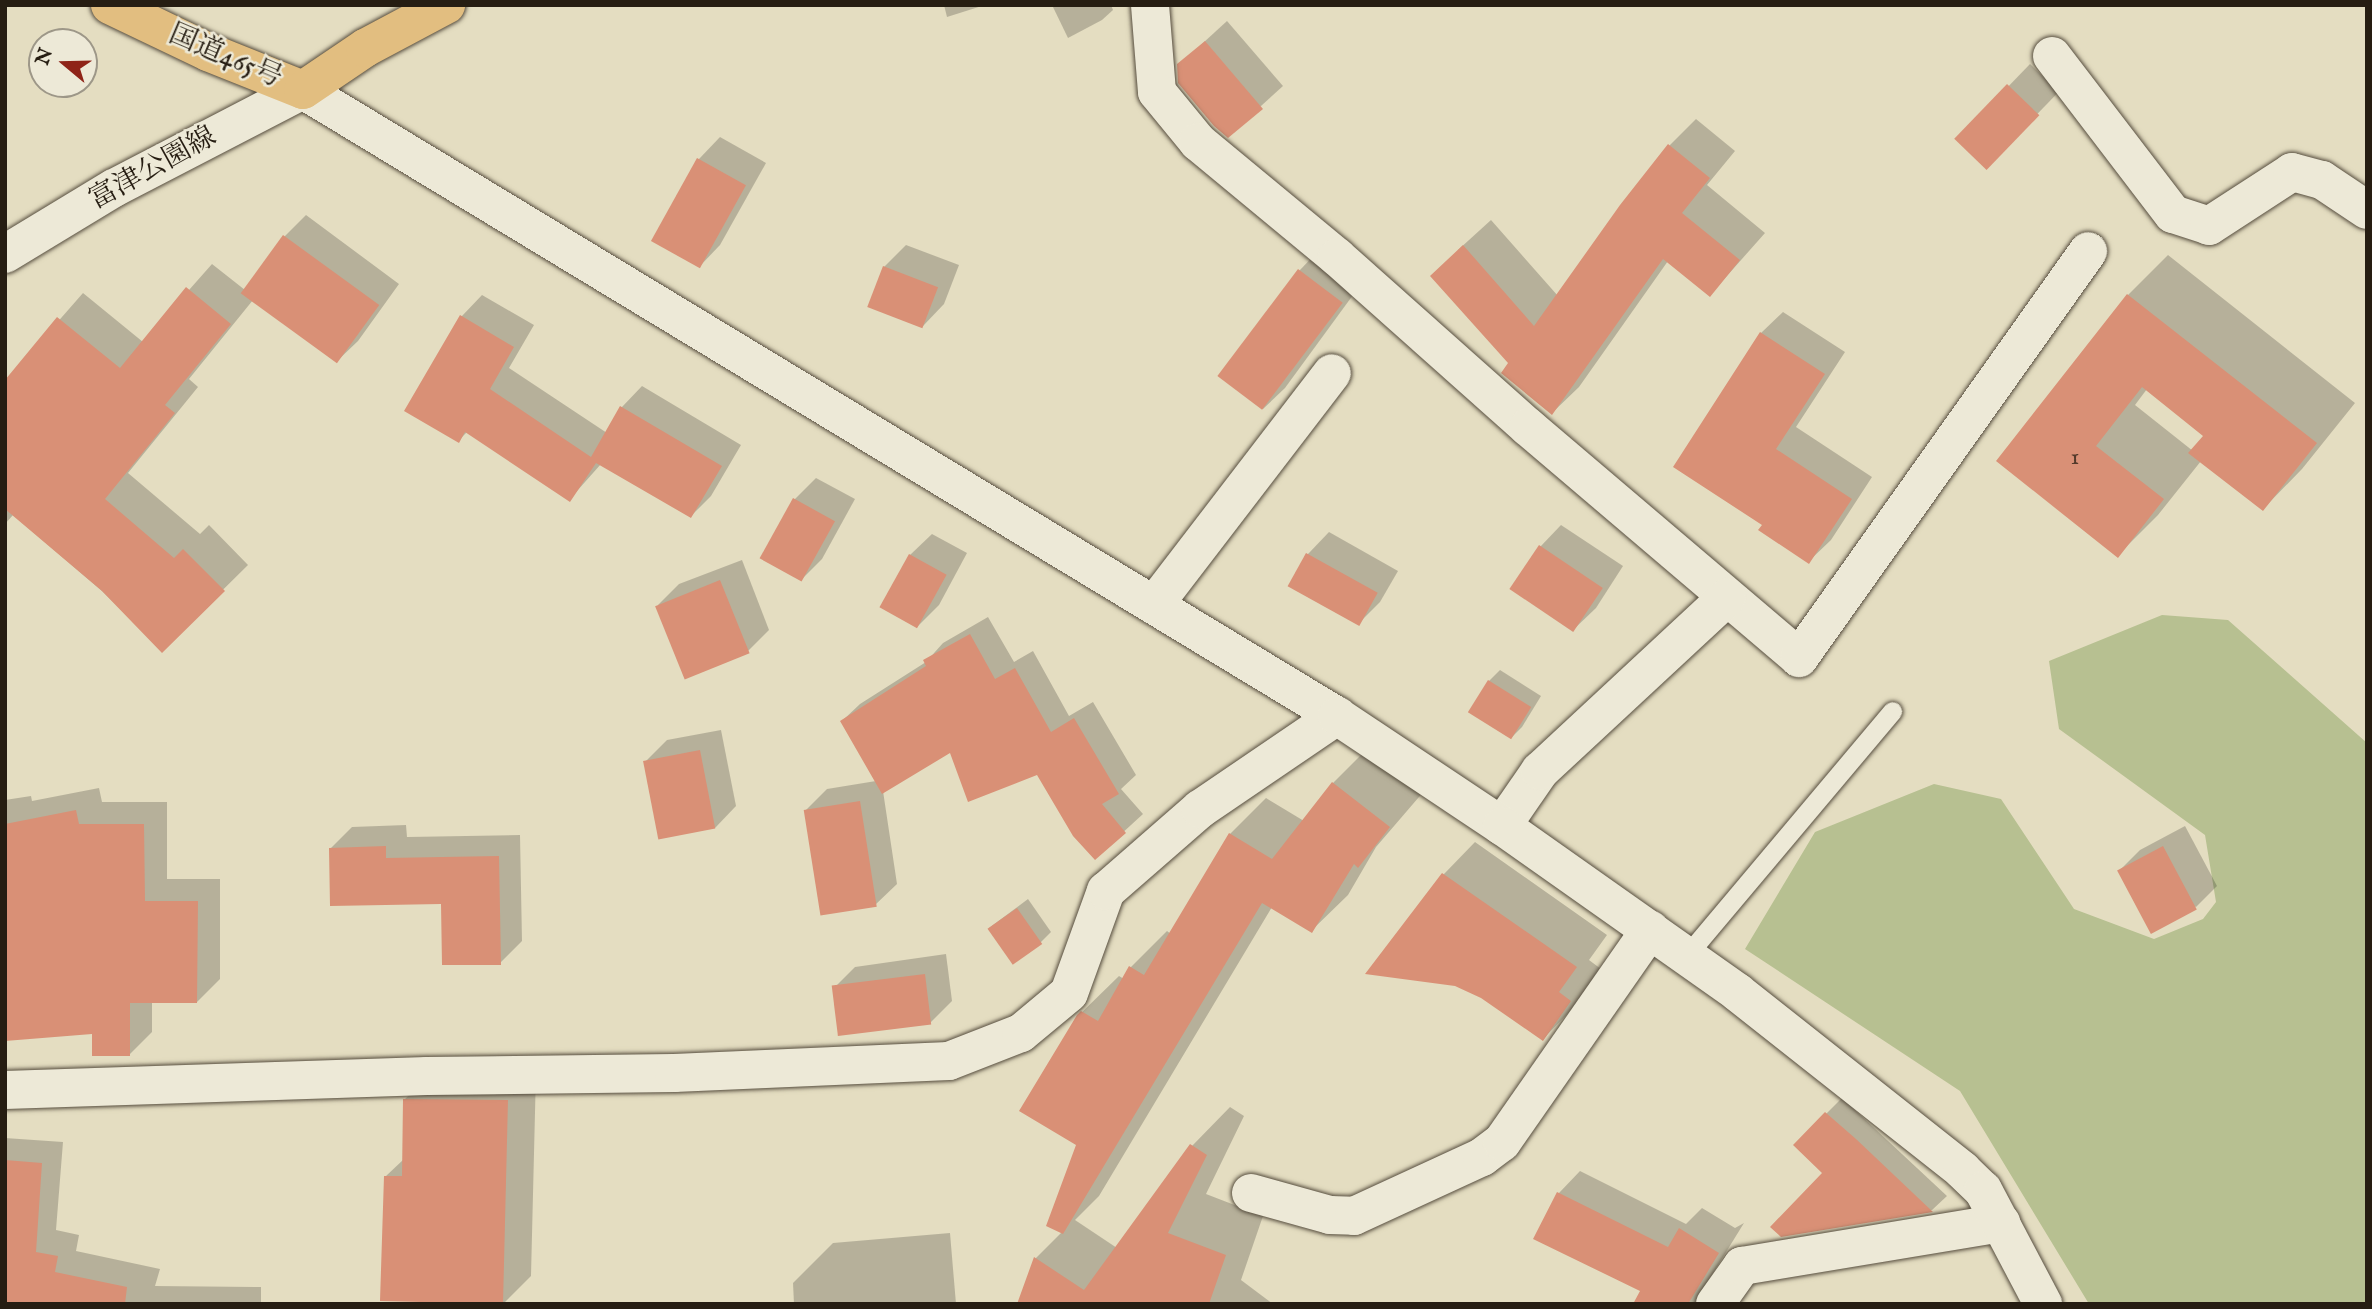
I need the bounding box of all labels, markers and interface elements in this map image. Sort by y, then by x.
street label: 国道465号 [163,18,287,96]
north arrow [28,28,98,98]
text: N [31,45,59,69]
street label: 富津公園線 [84,120,222,218]
house number: 1 [2071,444,2079,472]

